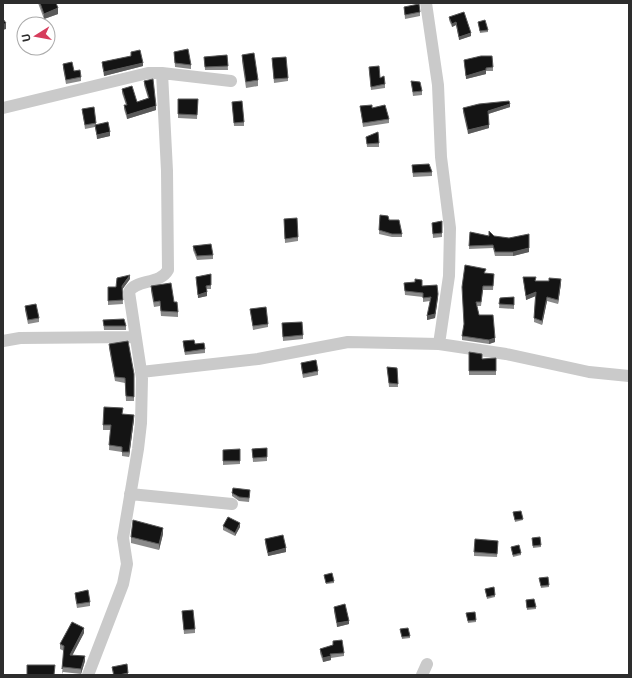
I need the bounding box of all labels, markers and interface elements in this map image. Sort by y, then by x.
north arrow [16,16,56,56]
text: U [20,33,33,43]

